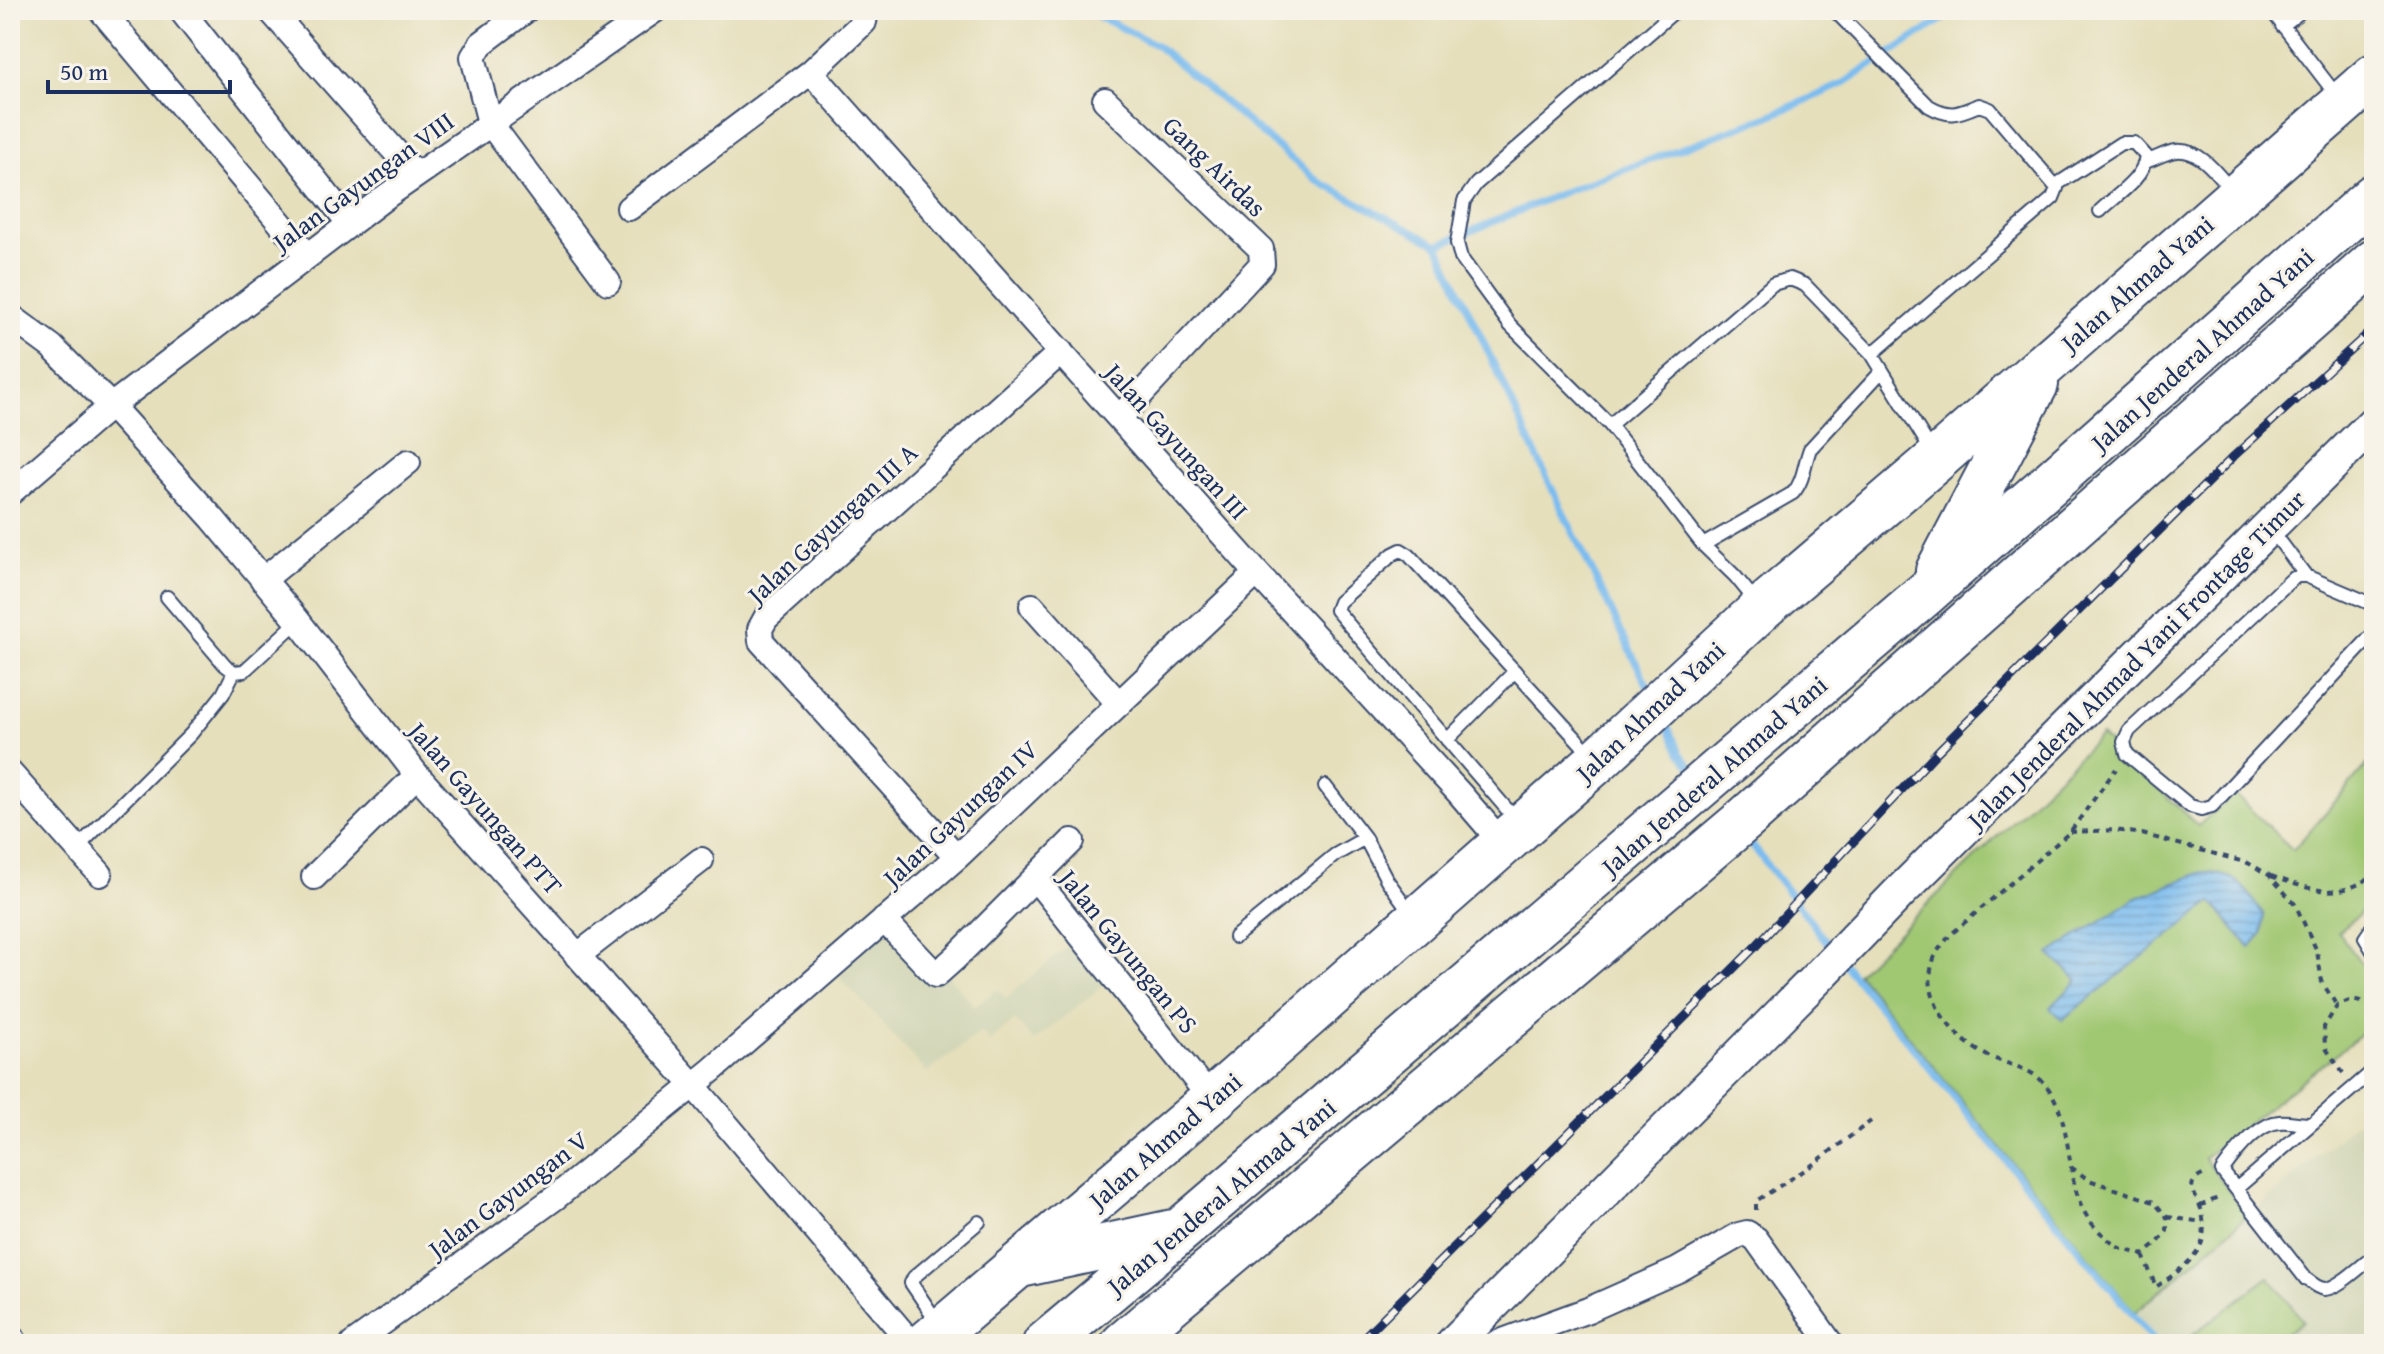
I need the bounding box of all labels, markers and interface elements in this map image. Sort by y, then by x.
scale bar [48,44,230,94]
text: 50 m [60,54,108,89]
street label: Jalan Gayungan VIII [262,102,462,262]
street label: Gang Airdas [1154,107,1276,225]
street label: Jalan Ahmad Yani [2049,205,2222,363]
street label: Jalan Jenderal Ahmad Yani [2079,238,2322,462]
street label: Jalan Gayungan III [1094,352,1258,528]
street label: Jalan Gayungan III A [736,433,926,615]
street label: Jalan Jenderal Ahmad Yani Frontage Timur [1955,480,2315,840]
street label: Jalan Ahmad Yani [1564,631,1734,793]
street label: Jalan Jenderal Ahmad Yani [1590,665,1836,886]
street label: Jalan Gayungan PTT [398,711,573,903]
street label: Jalan Gayungan IV [871,730,1047,898]
street label: Jalan Gayungan PS [1048,858,1208,1042]
street label: Jalan Ahmad Yani [1077,1062,1250,1220]
street label: Jalan Jenderal Ahmad Yani [1095,1088,1344,1306]
street label: Jalan Gayungan V [417,1121,596,1269]

